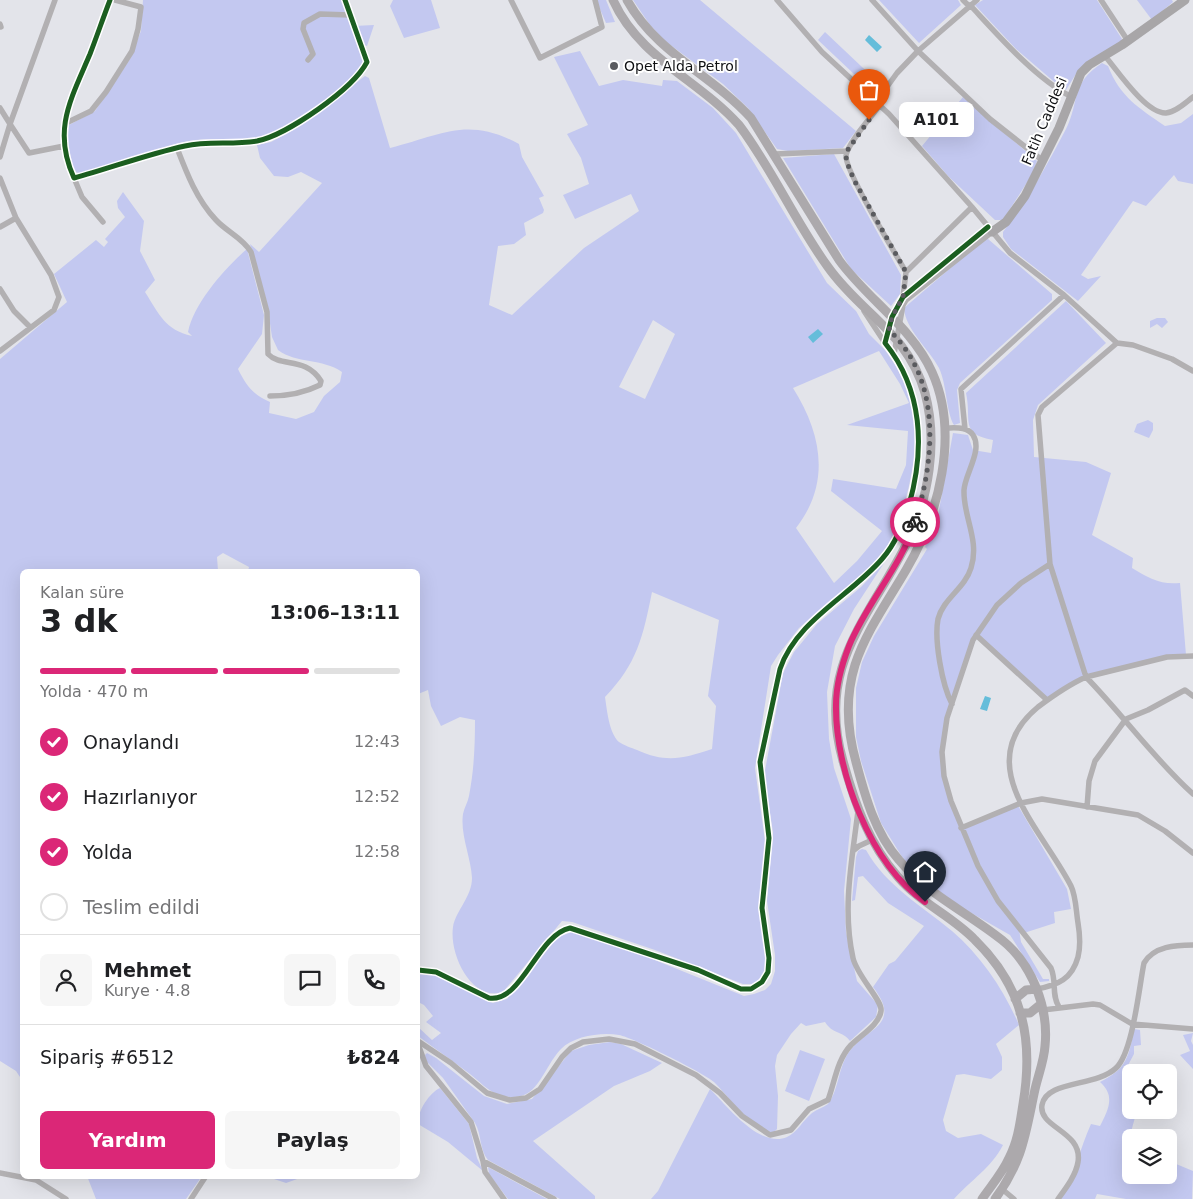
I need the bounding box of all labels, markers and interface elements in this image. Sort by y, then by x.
place label: Opet Alda Petrol [624,58,738,74]
marker: Opet Alda Petrol [608,60,620,72]
pin [848,69,890,120]
street label: Fatih Caddesi [1018,75,1070,167]
icon: bag [855,76,883,104]
callout: A101 [899,102,974,138]
text: A101 [914,110,959,129]
courier [890,497,940,547]
icon: bike [901,508,929,536]
text: Kalan süre [40,583,124,602]
text: 13:06–13:11 [270,601,400,623]
text: 3 dk [40,602,118,640]
text: Yolda · 470 m [40,682,148,701]
icon: check [40,728,68,756]
text: Onaylandı [83,731,179,753]
text: 12:43 [354,732,400,751]
icon: check [40,783,68,811]
text: Hazırlanıyor [83,786,197,808]
text: 12:52 [354,787,400,806]
icon: check [40,838,68,866]
text: Yolda [83,841,133,863]
text: 12:58 [354,842,400,861]
pin [904,851,946,902]
icon: home [911,858,939,886]
text: Teslim edildi [83,896,200,918]
button: person [40,954,92,1006]
button: chat [284,954,336,1006]
button: phone [348,954,400,1006]
text: Mehmet [104,959,191,981]
text: Kurye · 4.8 [104,981,190,1000]
text: Sipariş #6512 [40,1046,174,1068]
text: ₺824 [347,1046,400,1068]
map controls [1122,1064,1177,1184]
button: locate [1122,1064,1177,1119]
button: Yardım [40,1111,215,1169]
button: Paylaş [225,1111,400,1169]
button: layers [1122,1129,1177,1184]

